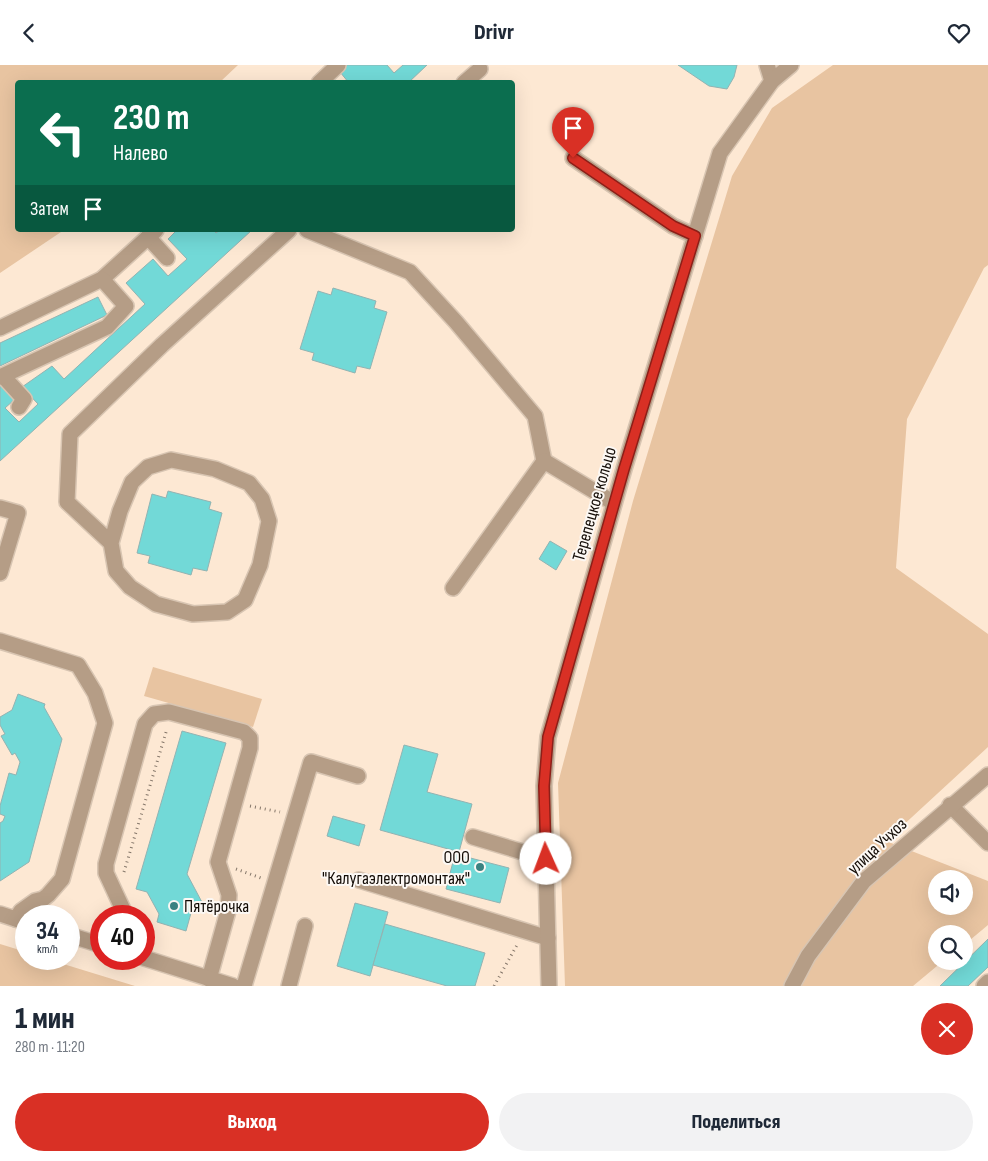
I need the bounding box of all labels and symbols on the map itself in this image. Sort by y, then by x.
pin [552,107,594,158]
street label: Терепецкое кольцо [568,445,621,564]
street label: улица Учхоз [843,813,912,879]
position arrow [519,832,571,884]
place label: ООО "Калугаэлектромонтаж" [322,847,470,889]
marker: ООО "Калугаэлектромонтаж" [474,861,486,873]
place label: Пятёрочка [184,896,249,917]
marker: Пятёрочка [168,900,180,912]
speed limit sign: 40 [90,905,155,970]

